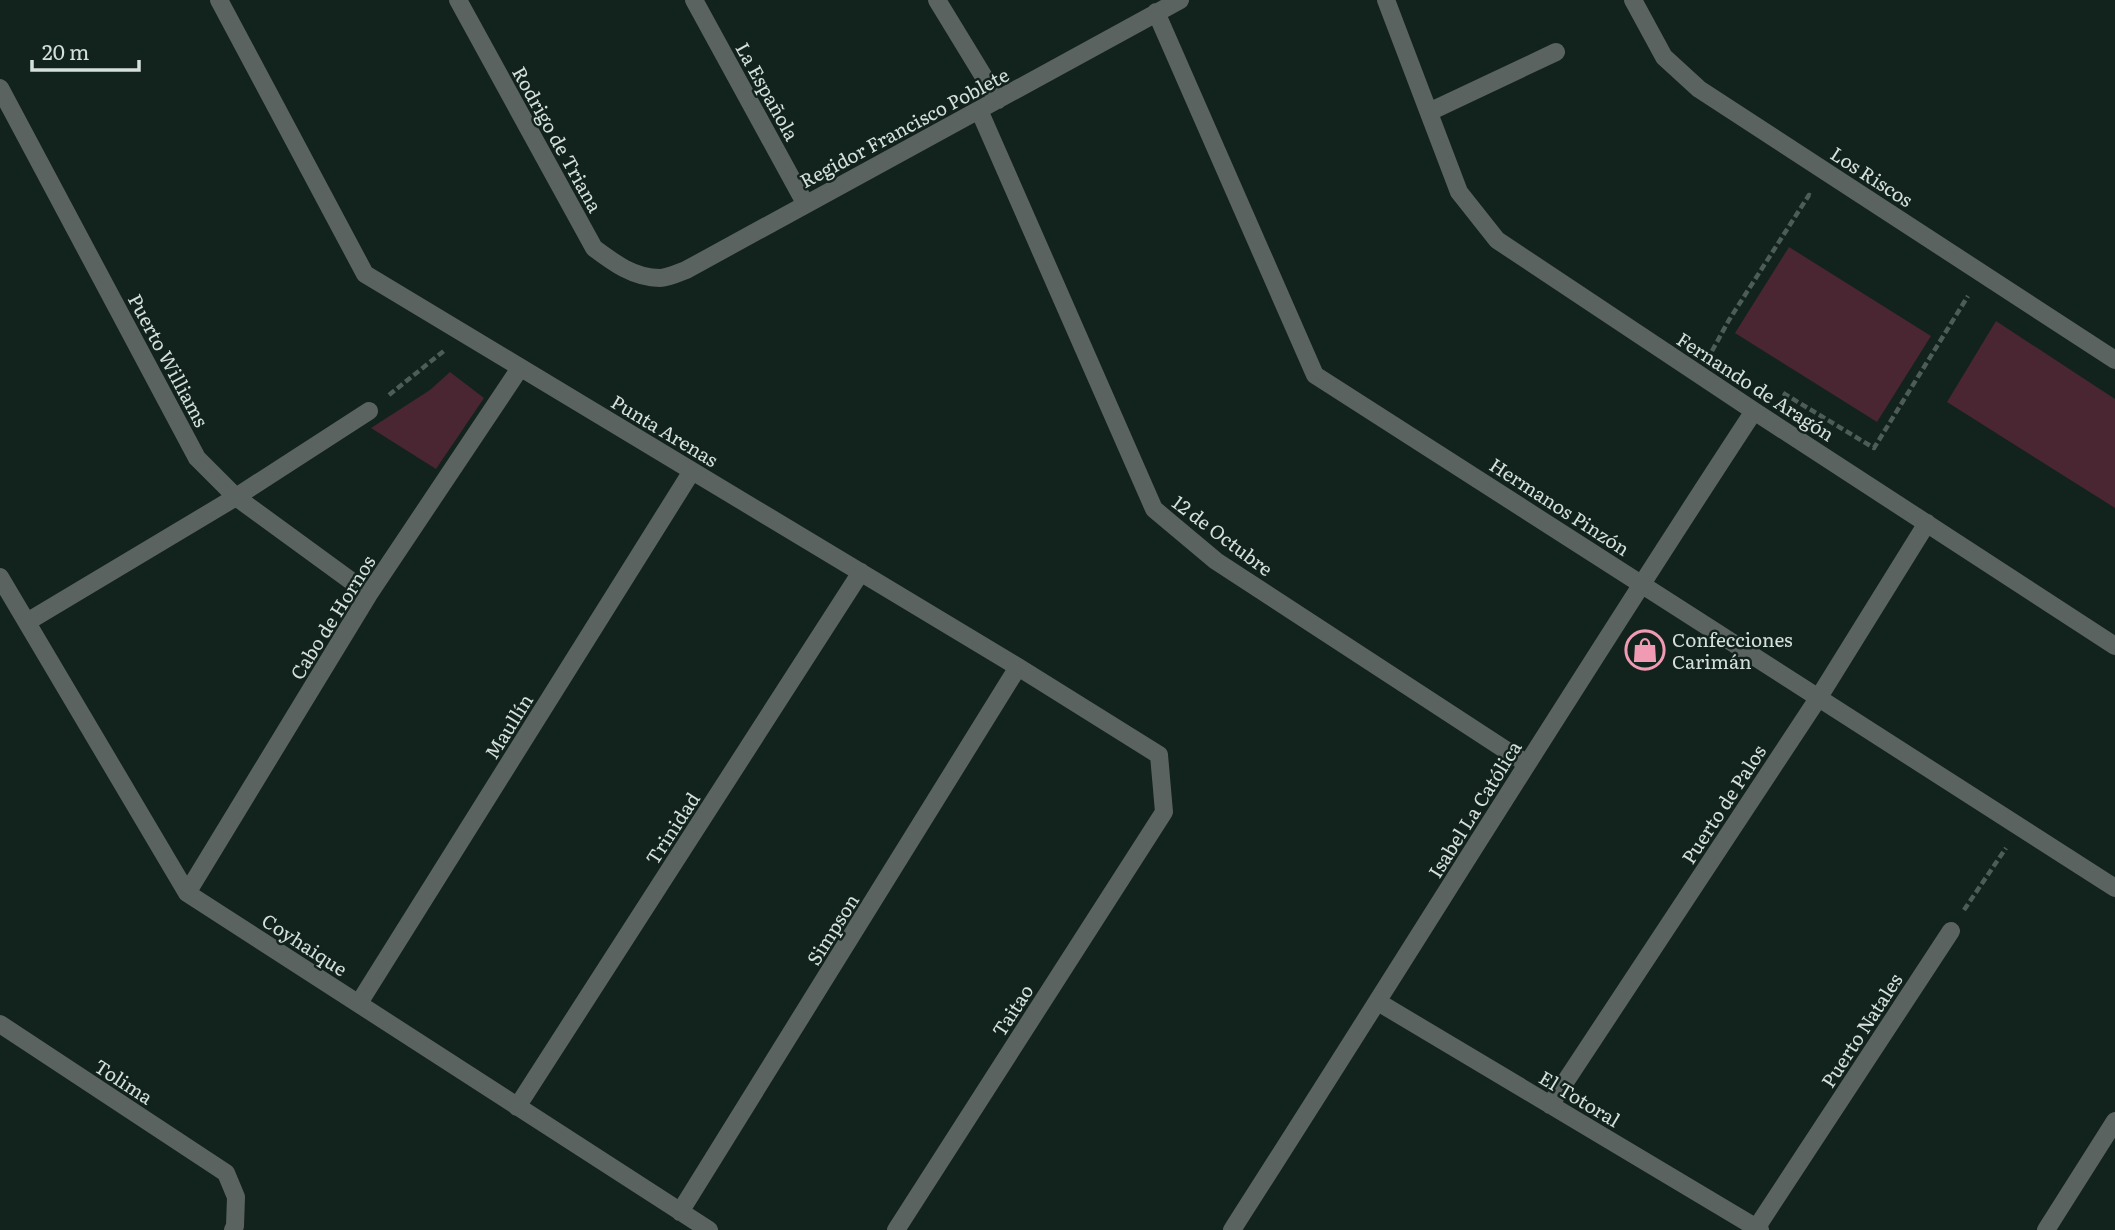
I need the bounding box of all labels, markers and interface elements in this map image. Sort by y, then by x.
scale bar [32,28,138,72]
text: 20 m [42,35,89,66]
street label: La Española [729,37,807,146]
street label: Regidor Francisco Poblete [795,60,1014,194]
street label: Rodrigo de Triana [506,61,610,218]
street label: Los Riscos [1825,139,1919,213]
street label: Puerto Williams [122,288,216,432]
street label: Fernando de Aragón [1672,325,1840,447]
street label: Punta Arenas [606,387,724,473]
street label: Hermanos Pinzón [1485,450,1635,562]
street label: 12 de Octubre [1167,488,1279,582]
street label: Cabo de Hornos [283,549,382,685]
place label: Confecciones Carimán [1672,625,1793,675]
shop icon: Confecciones Carimán [1624,629,1666,671]
street label: Maullín [477,688,539,764]
street label: Isabel La Católica [1421,734,1528,883]
street label: Puerto de Palos [1674,739,1772,869]
street label: Trinidad [638,786,706,870]
street label: Simpson [799,888,865,970]
street label: Coyhaique [257,906,353,982]
street label: Puerto Natales [1813,967,1909,1093]
street label: Taitao [985,978,1039,1042]
street label: Tolima [89,1052,159,1111]
street label: El Totoral [1534,1063,1626,1133]

